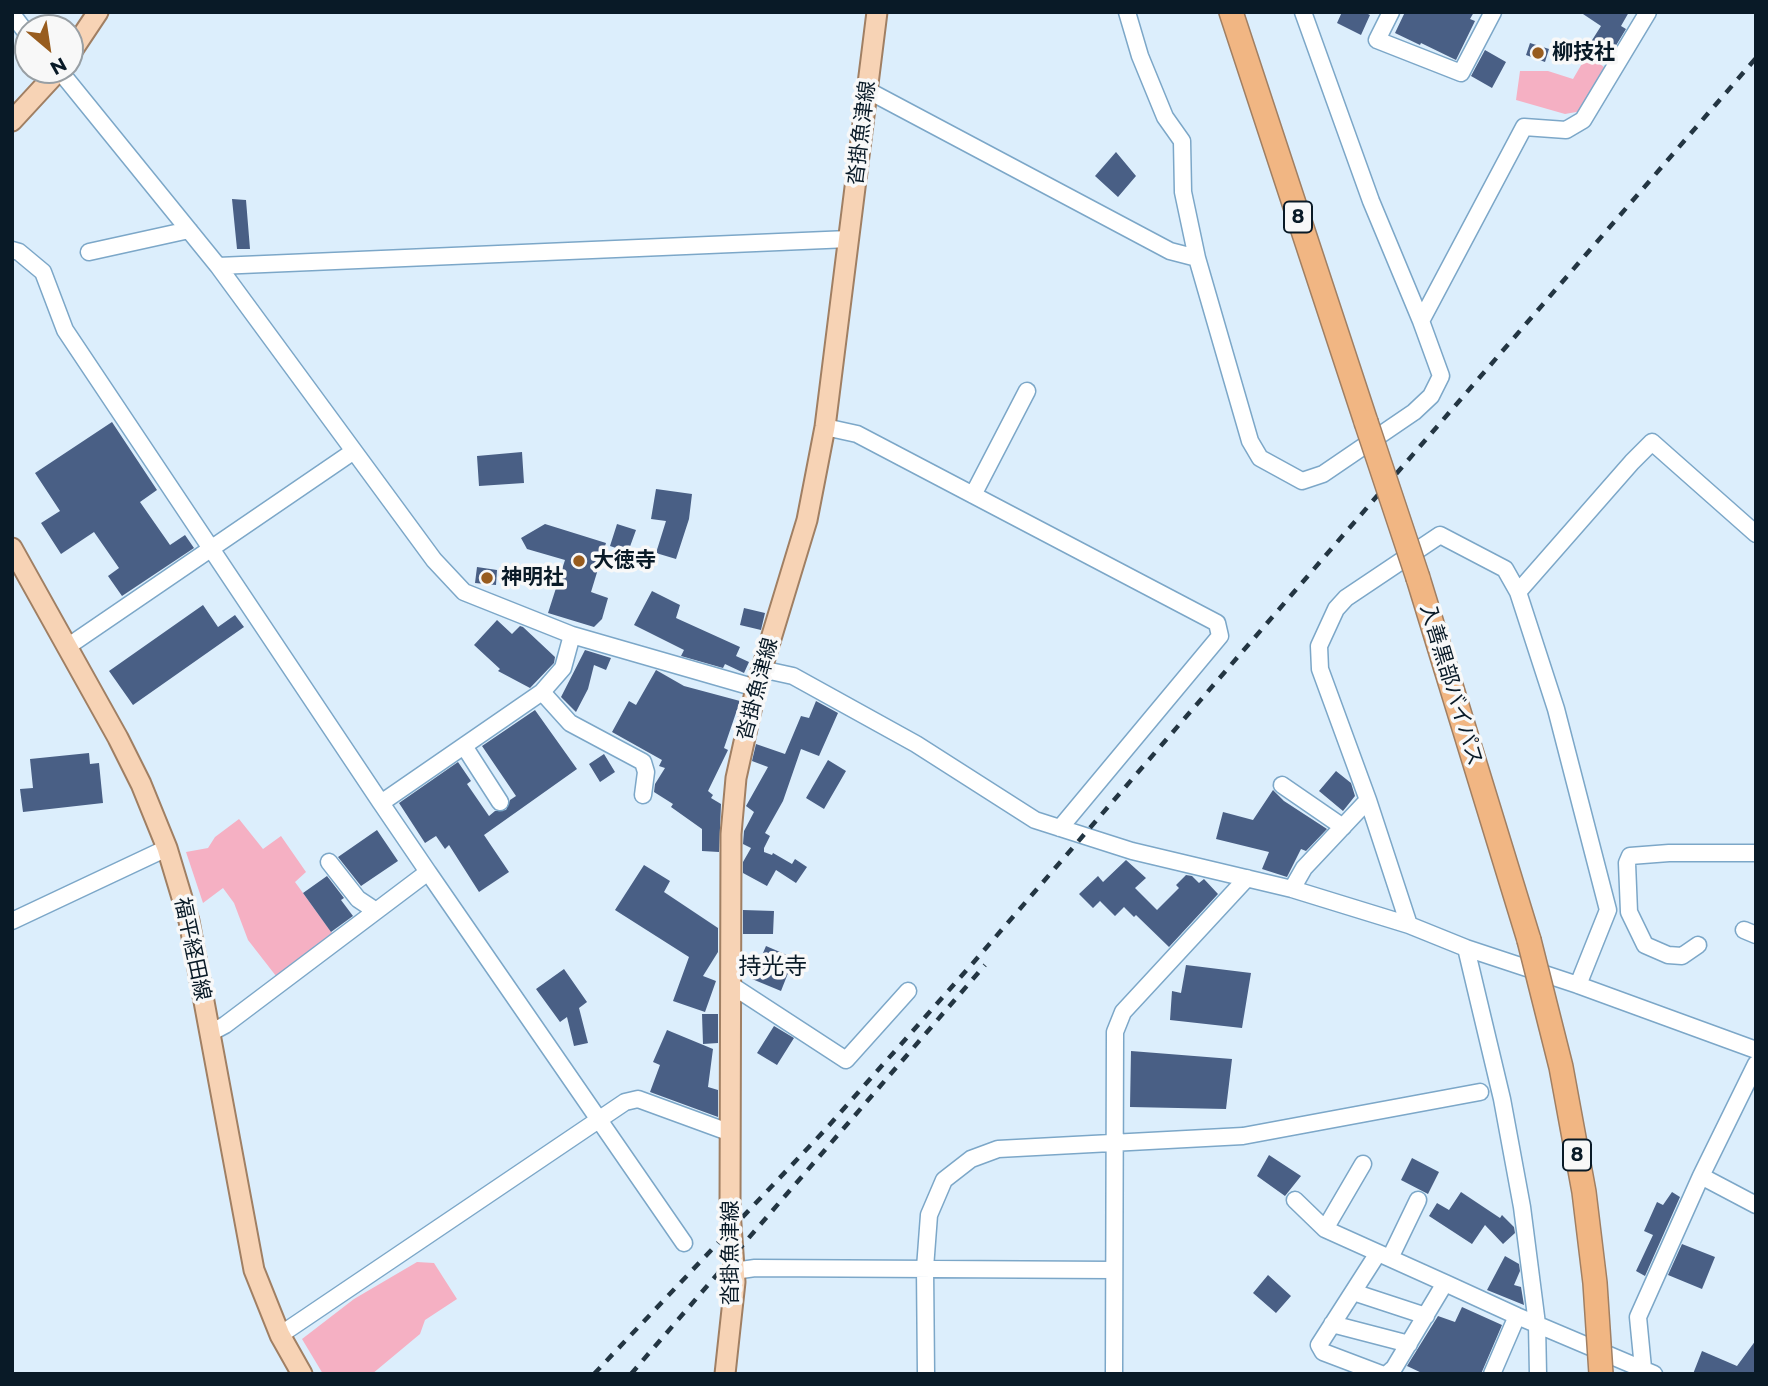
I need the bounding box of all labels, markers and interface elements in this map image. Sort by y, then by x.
north arrow [14,14,84,84]
place label: 柳技社 [1552,40,1615,66]
marker: 柳技社 [1530,45,1546,61]
text: N [46,52,71,80]
street label: 沓掛魚津線 [843,79,881,187]
road number: 8 [1284,202,1312,232]
place label: 大徳寺 [593,548,656,574]
marker: 大徳寺 [571,553,587,569]
place label: 神明社 [501,565,564,591]
marker: 神明社 [479,570,495,586]
street label: 入善黒部バイパス [1414,601,1488,769]
street label: 沓掛魚津線 [732,635,784,743]
street label: 福平経田線 [169,895,215,1003]
district label: 持光寺 [739,953,807,981]
road number: 8 [1563,1140,1591,1170]
street label: 沓掛魚津線 [718,1201,744,1305]

